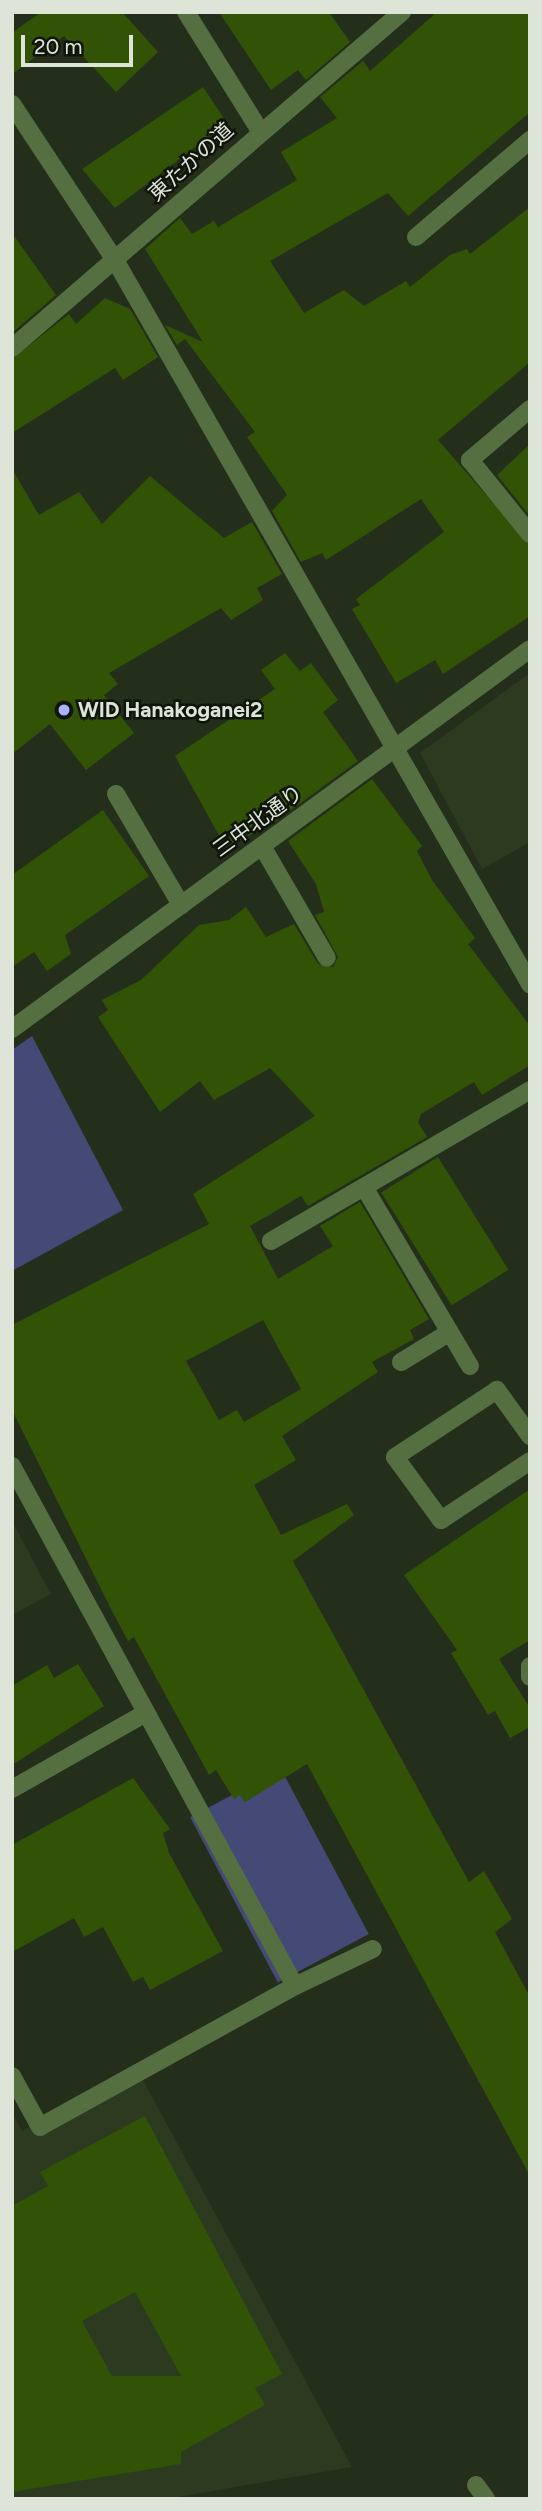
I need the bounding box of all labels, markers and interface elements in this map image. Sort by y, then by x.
scale bar [24,21,136,65]
text: 20 m [34,34,82,59]
street label: 東たかの道 [144,118,238,206]
place label: WID Hanakoganei2 [78,697,263,723]
marker: WID Hanakoganei2 [56,702,72,718]
street label: 三中北通り [208,780,308,862]

